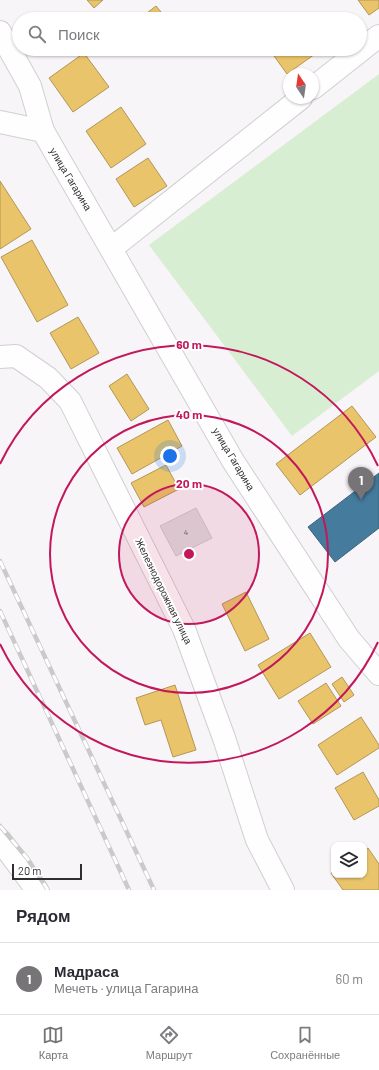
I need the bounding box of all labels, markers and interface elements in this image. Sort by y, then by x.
search box [12,12,367,56]
icon: search [26,23,48,45]
text: Поиск [58,25,100,43]
north arrow [283,68,319,104]
street label: улица Гагарина [48,145,95,213]
text: 60 m [176,337,202,351]
text: 40 m [176,407,202,421]
street label: улица Гагарина [211,425,258,493]
your location [160,446,180,466]
pin: 1 [348,467,374,500]
text: 20 m [176,476,202,490]
house number: 4 [184,527,188,537]
street label: Железнодорожная улица [133,536,195,646]
centre of rings [182,547,196,561]
map controls [331,842,367,878]
button: layers [331,842,367,878]
scale bar [12,862,82,881]
text: 20 m [18,864,41,877]
text: Рядом [16,905,71,925]
text: Мадраса [54,962,119,980]
text: 1 [27,971,31,987]
text: 60 m [336,971,363,987]
text: Мечеть · улица Гагарина [54,980,198,996]
tab: Карта [39,1024,68,1061]
tab: Маршрут [146,1024,193,1061]
tab: Сохранённые [270,1024,340,1061]

